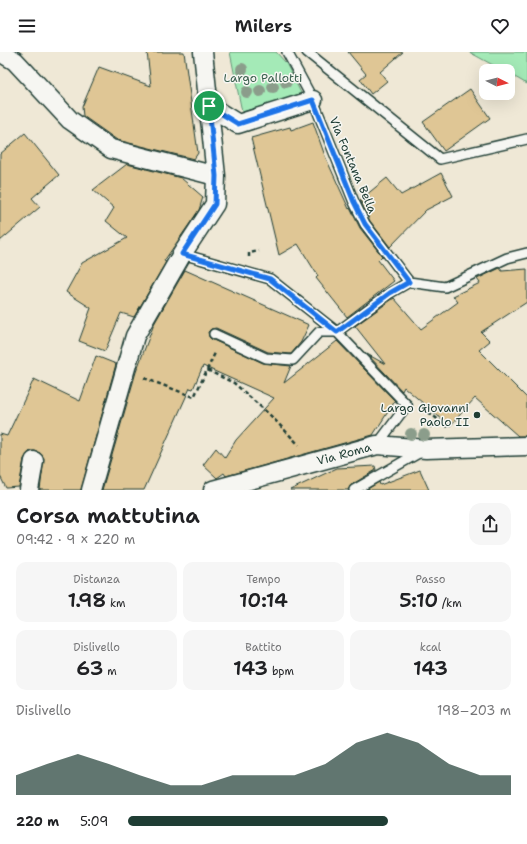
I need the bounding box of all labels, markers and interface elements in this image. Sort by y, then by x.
text: Milers [235,14,292,38]
icon: menu [16,15,38,37]
icon: heart [489,15,511,37]
north arrow [479,64,515,100]
map controls [479,64,515,100]
park label: Largo Pallotti [224,70,302,86]
pin [192,89,226,123]
icon: arrive [198,95,220,117]
street label: Via Fontana Bella [325,114,381,216]
place label: Largo Giovanni Paolo II [380,400,469,430]
marker: Largo Giovanni Paolo II [472,410,482,420]
street label: Via Roma [315,439,374,469]
text: Corsa mattutina [16,501,200,530]
button: share [469,503,511,545]
text: 09:42 · 9 × 220 m [16,531,135,548]
text: Distanza [73,572,120,587]
text: Tempo [247,572,280,587]
text: Passo [416,572,445,587]
text: 1.98 [67,587,106,613]
text: 10:14 [239,587,288,613]
text: 5:10 [399,587,438,613]
text: km [106,596,126,611]
text: /km [438,596,462,611]
text: Dislivello [73,640,120,655]
text: Battito [245,640,282,655]
text: kcal [420,640,441,655]
text: 63 [76,655,103,681]
text: 143 [233,655,268,681]
text: 143 [413,655,448,681]
text: m [103,664,117,679]
text: bpm [268,664,294,679]
text: Dislivello [16,702,71,719]
text: 198–203 m [437,702,511,719]
text: 220 m [16,813,59,830]
text: 5:09 [80,813,108,830]

